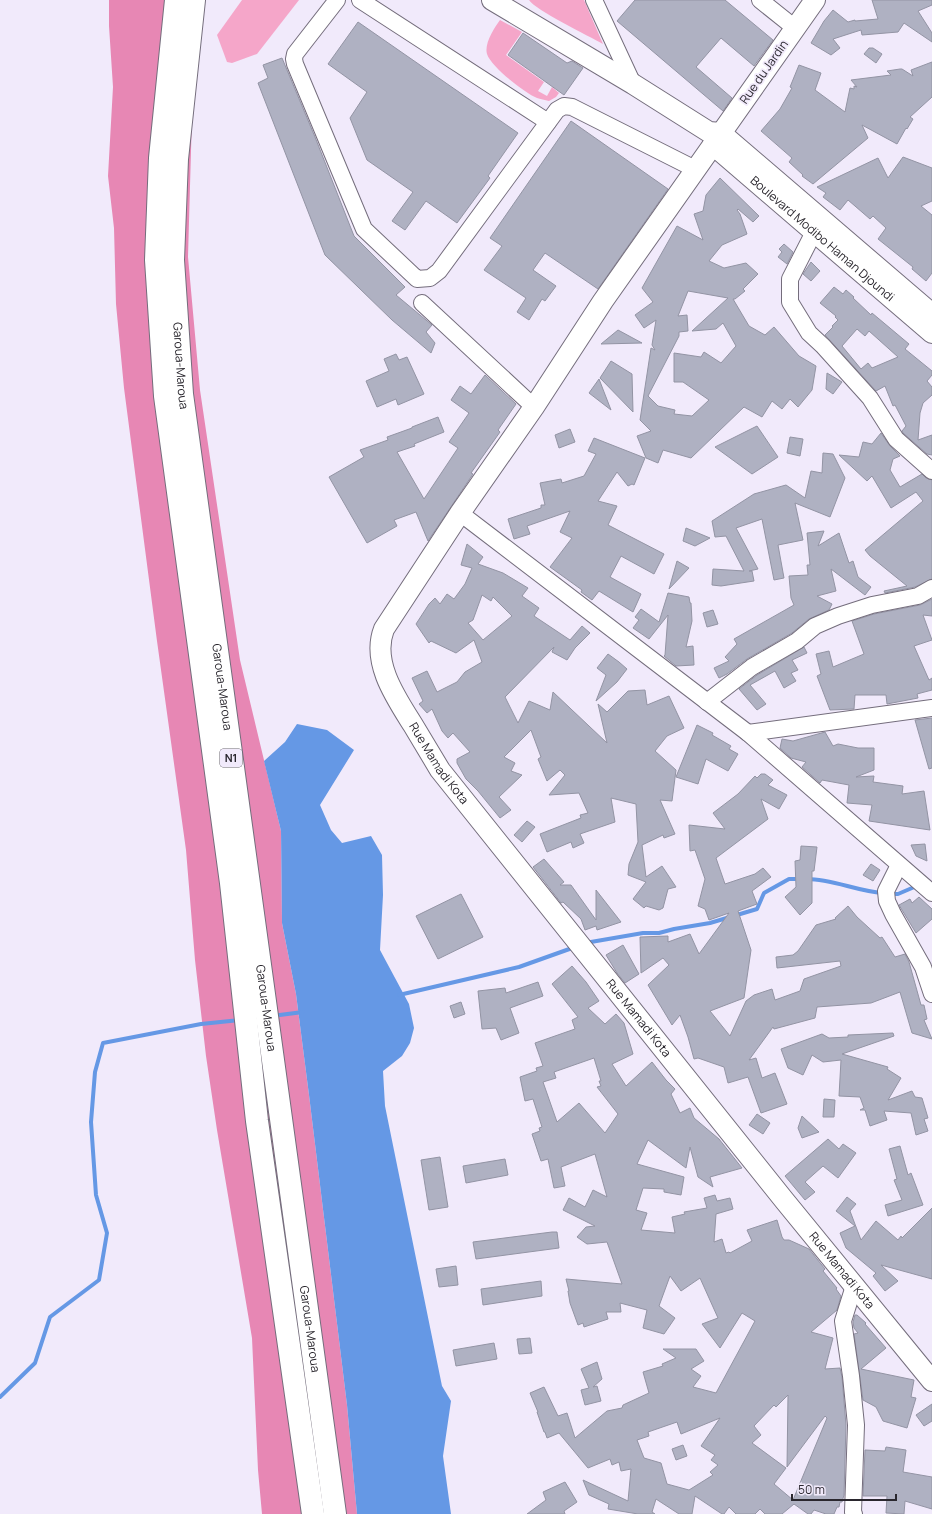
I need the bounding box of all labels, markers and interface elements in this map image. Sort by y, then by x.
street label: Rue du Jardin [735,36,792,107]
street label: Boulevard Modibo Haman Djoundi [747,172,898,305]
street label: Garoua-Maroua [169,322,193,410]
street label: Garoua-Maroua [208,643,237,731]
street label: Rue Mamadi Kota [405,719,473,807]
road number: N1 [220,749,242,767]
street label: Garoua-Maroua [252,964,281,1052]
street label: Rue Mamadi Kota [602,975,675,1060]
street label: Rue Mamadi Kota [805,1228,879,1312]
street label: Garoua-Maroua [296,1285,325,1373]
scale bar [792,1476,896,1502]
text: 50 m [798,1481,825,1498]

